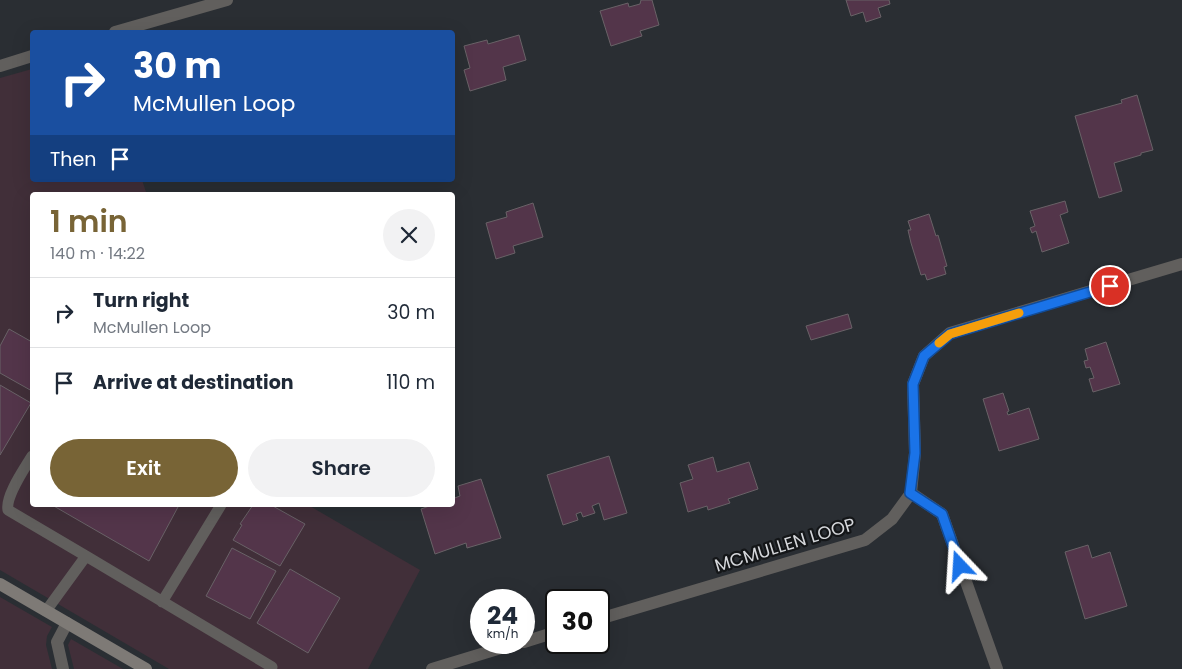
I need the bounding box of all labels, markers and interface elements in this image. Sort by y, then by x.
text: 30 m [133,41,221,90]
icon: right [50,50,115,115]
text: McMullen Loop [133,88,295,119]
icon: arrive [106,145,134,173]
text: Then [50,146,96,173]
text: 1 min [50,200,128,243]
button: close [383,209,435,261]
text: 140 m · 14:22 [50,242,145,265]
pin [1089,265,1131,307]
icon: arrive [1096,272,1124,300]
text: Turn right [93,287,189,314]
icon: right [50,299,78,327]
text: 30 m [387,299,435,326]
text: McMullen Loop [93,316,211,339]
icon: arrive [50,369,78,397]
text: Arrive at destination [93,369,294,396]
text: 110 m [386,369,435,396]
button: Exit [50,439,238,497]
button: Share [248,439,435,497]
street label: MCMULLEN LOOP [711,511,858,578]
position arrow [933,539,985,591]
speed limit sign: 30 [545,589,610,654]
text: 24 [487,598,518,633]
text: km/h [487,625,518,642]

